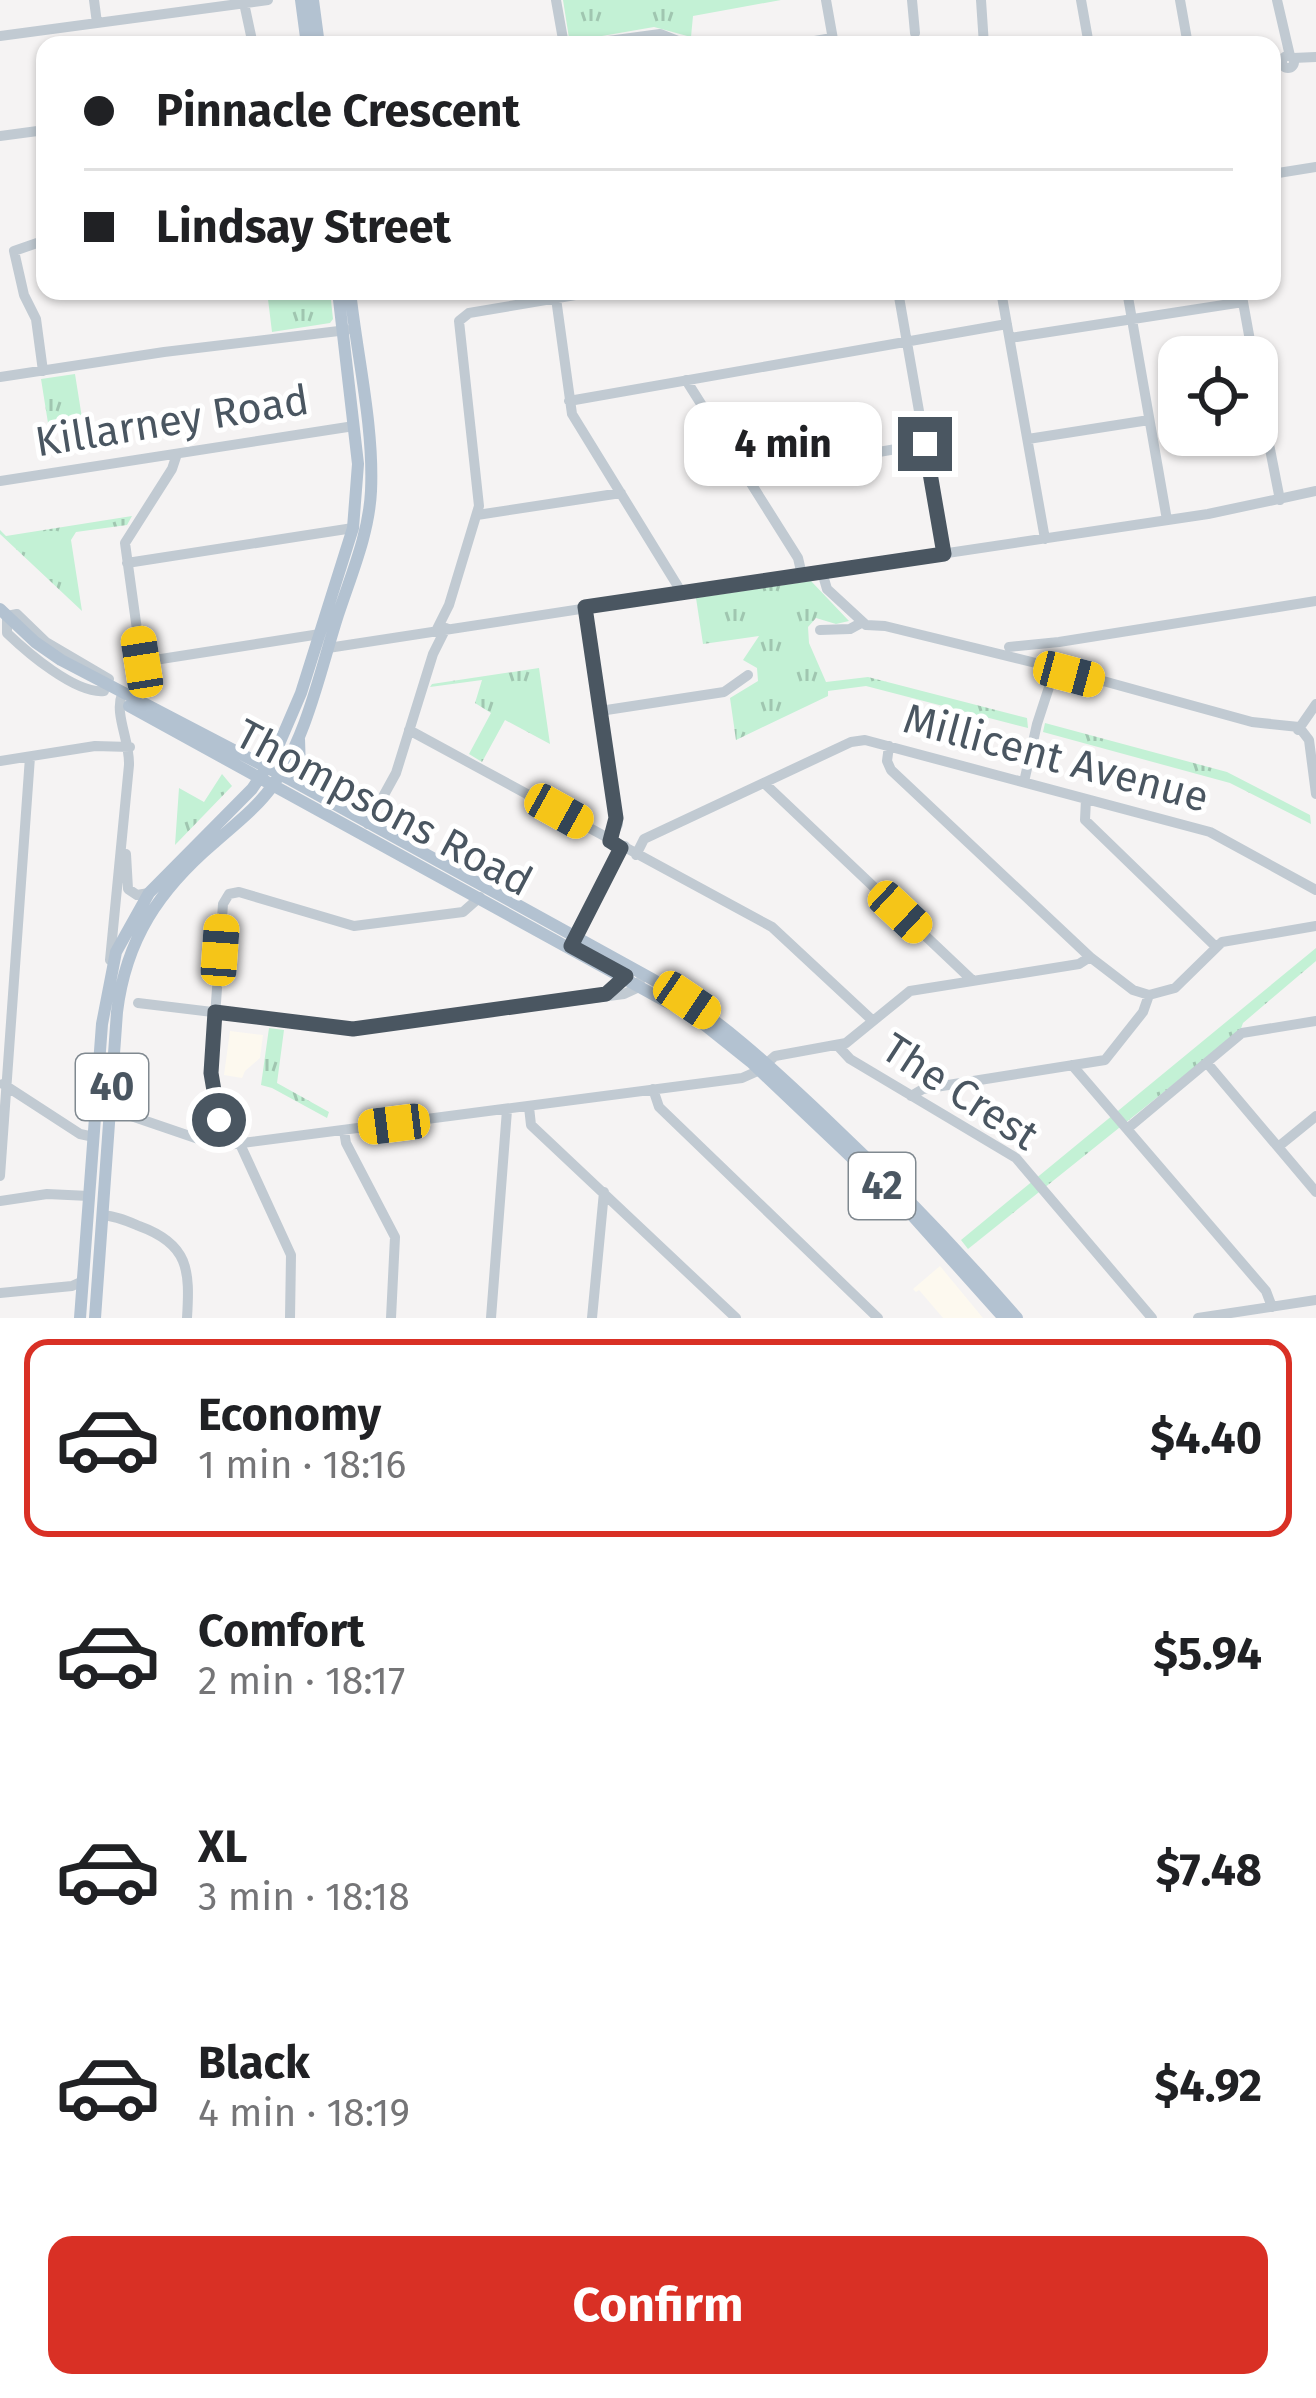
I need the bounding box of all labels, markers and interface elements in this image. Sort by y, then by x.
text: Pinnacle Crescent [156,84,520,138]
text: Lindsay Street [156,200,451,254]
map controls [1158,336,1278,456]
button: locate [1158,336,1278,456]
street label: Killarney Road [32,375,312,467]
callout: 4 min [685,402,883,486]
route end [898,417,952,471]
text: 4 min [734,421,832,467]
car [119,624,165,700]
car [1030,647,1108,701]
street label: Millicent Avenue [898,693,1214,823]
street label: Thompsons Road [227,709,541,907]
car [519,778,599,844]
car [861,874,939,950]
car [200,913,240,987]
car [647,965,727,1035]
street label: The Crest [873,1023,1048,1161]
road number: 40 [76,1054,148,1120]
route start [192,1093,246,1147]
car [356,1102,432,1146]
road number: 42 [849,1153,915,1219]
icon: car [54,1384,162,1492]
text: Economy [198,1388,381,1442]
text: $4.40 [1150,1411,1262,1465]
text: 1 min · 18:16 [198,1442,406,1488]
icon: car [54,1600,162,1708]
text: Comfort [198,1604,365,1658]
text: $5.94 [1153,1627,1262,1681]
text: 2 min · 18:17 [198,1658,405,1704]
icon: car [54,1816,162,1924]
text: XL [198,1820,247,1874]
text: $7.48 [1156,1843,1262,1897]
text: 3 min · 18:18 [198,1874,410,1920]
icon: car [54,2032,162,2140]
text: Black [198,2036,310,2090]
text: $4.92 [1155,2059,1262,2113]
text: 4 min · 18:19 [198,2090,410,2136]
button: Confirm [48,2236,1268,2374]

